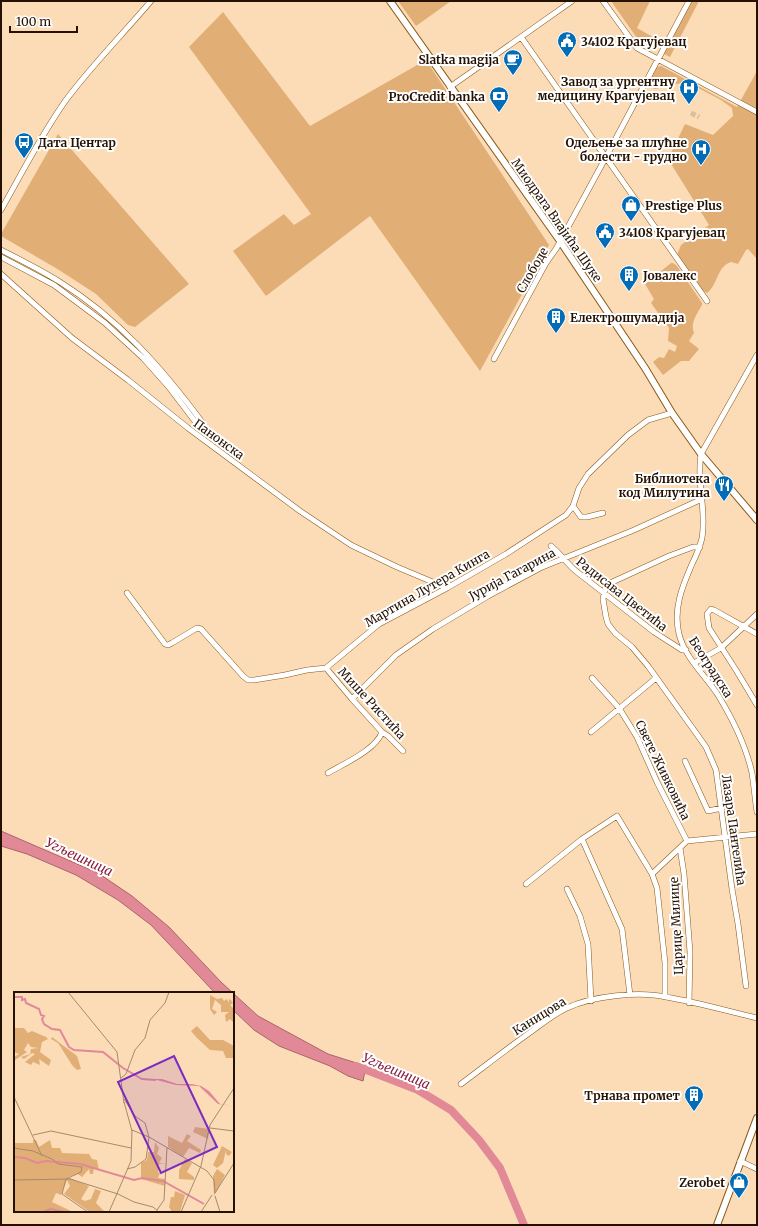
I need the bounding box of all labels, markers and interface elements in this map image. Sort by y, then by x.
scale bar [10,8,77,34]
text: 100 m [16,14,51,29]
public building icon: 34102 Крагујевац [556,30,578,58]
place label: 34102 Крагујевац [581,34,687,49]
cafe icon: Slatka magija [502,48,524,76]
place label: Slatka magija [418,52,499,67]
place label: Завод за ургентну медицину Крагујевац [537,74,676,103]
hospital icon: Завод за ургентну медицину Крагујевац [678,77,700,105]
bank icon: ProCredit banka [488,85,510,113]
place label: ProCredit banka [389,89,485,104]
bus stop icon: Дата Центар [13,131,35,159]
place label: Дата Центар [38,135,116,150]
place label: Одељење за плућне болести - грудно [566,135,687,164]
hospital icon: Одељење за плућне болести - грудно [690,138,712,166]
street label: Миодрага Влајића Шуке [509,155,605,285]
shop icon: Prestige Plus [620,194,642,222]
place label: Prestige Plus [645,198,722,213]
public building icon: 34108 Крагујевац [594,221,616,249]
place label: 34108 Крагујевац [619,225,726,240]
street label: Слободе [513,245,551,295]
building icon: Јовалекс [618,264,640,292]
place label: Јовалекс [642,268,696,283]
building icon: Електрошумадија [545,306,567,334]
place label: Електрошумадија [570,310,685,325]
street label: Панонска [191,416,248,463]
place label: Библиотека код Милутина [618,471,710,500]
restaurant icon: Библиотека код Милутина [713,474,735,502]
street label: Јурија Гагарина [465,545,558,604]
street label: Мартина Лутера Кинга [362,546,493,630]
street label: Радисава Цветића [573,554,671,635]
street label: Београдска [686,634,736,701]
street label: Мише Ристића [335,664,409,742]
street label: Свете Живковића [632,718,694,823]
street label: Лазара Пантелића [719,774,749,887]
water label: Угљешница [42,834,116,880]
street label: Царице Милице [666,877,686,975]
inset map [14,992,234,1212]
street label: Каницова [510,993,569,1038]
water label: Угљешница [359,1049,433,1093]
building icon: Трнава промет [683,1084,705,1112]
place label: Трнава промет [584,1088,681,1103]
shop icon: Zerobet [728,1171,750,1199]
place label: Zerobet [679,1175,725,1190]

